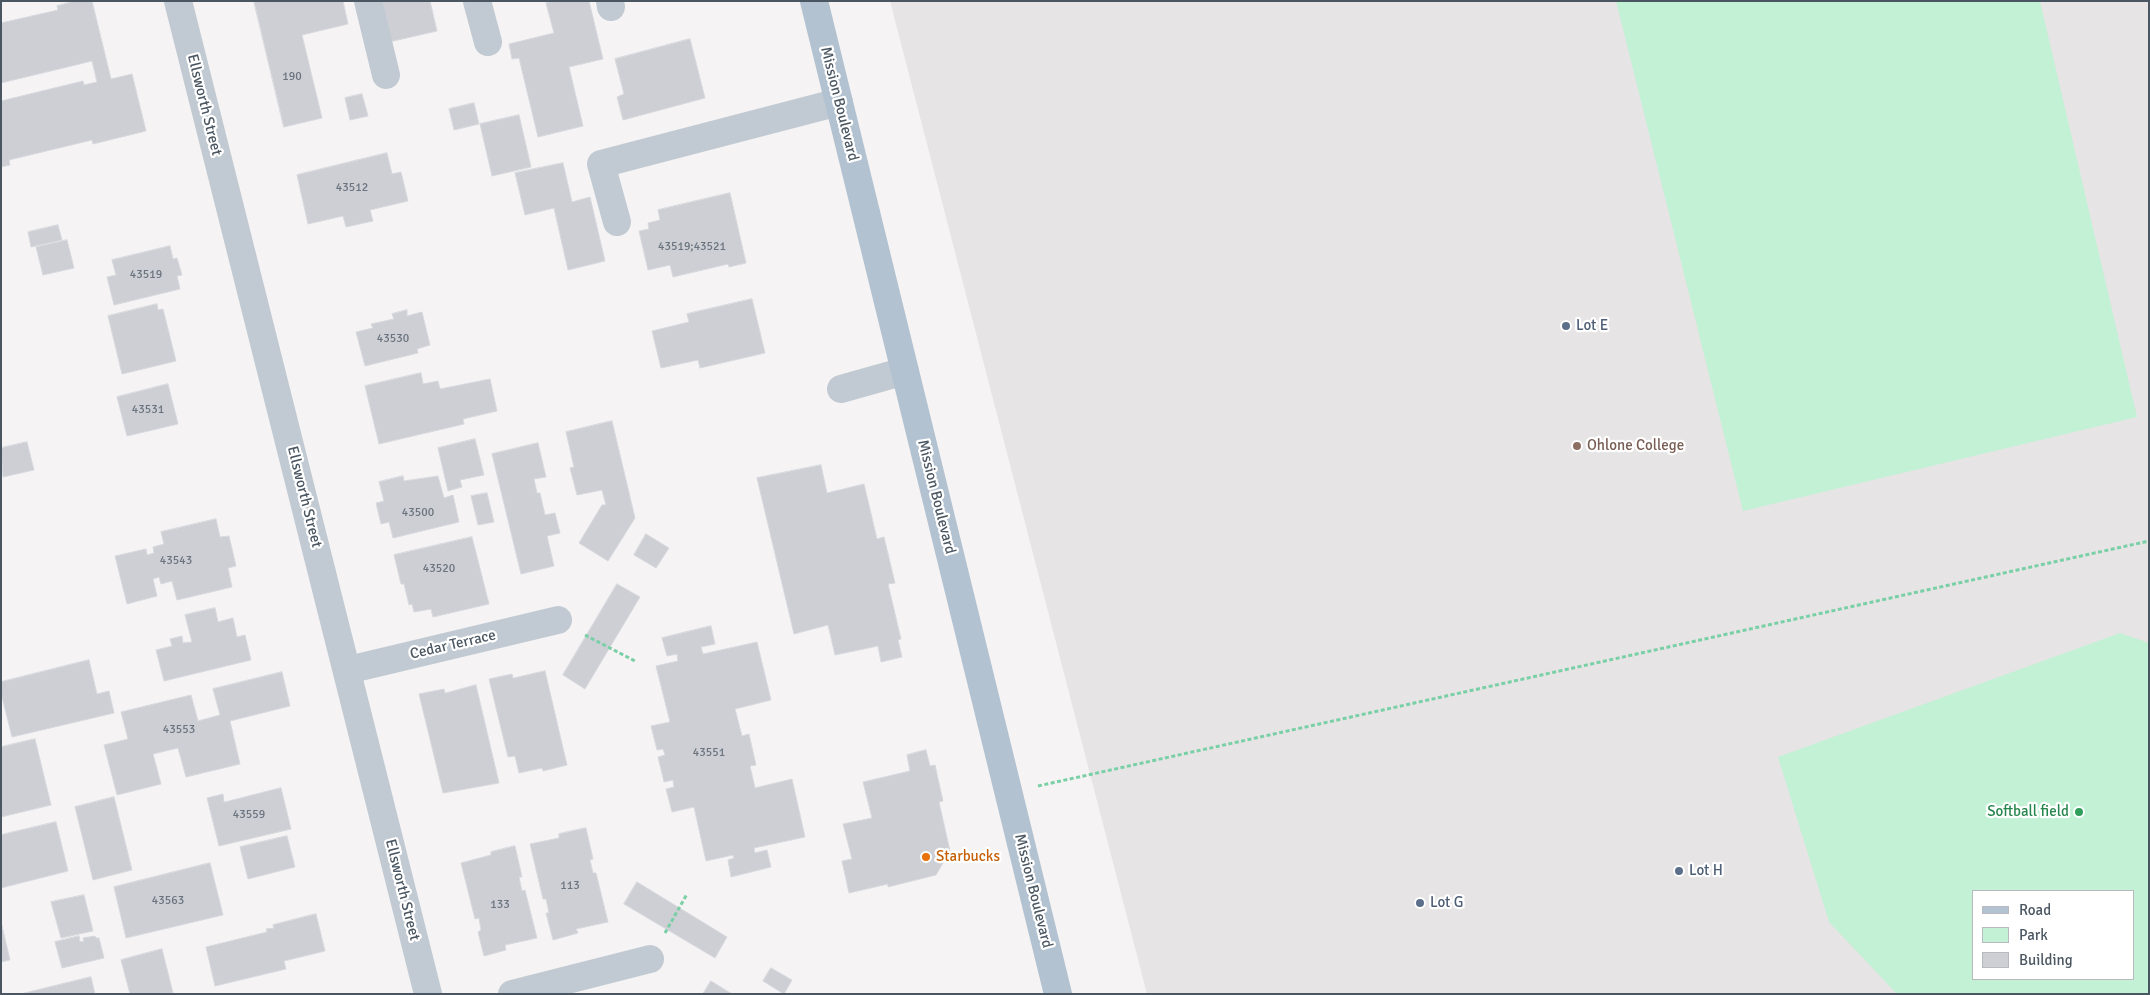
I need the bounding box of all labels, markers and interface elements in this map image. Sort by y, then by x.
street label: Mission Boulevard [816,45,862,163]
street label: Ellsworth Street [183,52,225,158]
house number: 190 [282,70,302,84]
house number: 43512 [336,181,368,195]
house number: 43519;43521 [658,240,726,254]
house number: 43519 [130,268,162,282]
place label: Lot E [1576,317,1608,335]
marker: Lot E [1560,320,1572,332]
house number: 43530 [377,332,409,346]
house number: 43531 [132,403,164,417]
place label: Ohlone College [1587,437,1684,455]
street label: Mission Boulevard [913,438,959,556]
marker: Ohlone College [1571,440,1583,452]
street label: Ellsworth Street [283,444,325,550]
house number: 43500 [402,506,434,520]
house number: 43543 [160,554,192,568]
house number: 43520 [423,562,455,576]
street label: Cedar Terrace [408,626,498,664]
house number: 43553 [163,723,195,737]
house number: 43551 [693,746,725,760]
place label: Softball field [1987,803,2069,821]
marker: Softball field [2073,806,2085,818]
house number: 43559 [233,808,265,822]
street label: Mission Boulevard [1010,832,1056,950]
street label: Ellsworth Street [381,837,423,943]
place label: Starbucks [936,848,1000,866]
marker: Starbucks [920,851,932,863]
place label: Lot H [1689,862,1723,880]
marker: Lot H [1673,865,1685,877]
house number: 113 [560,879,580,893]
legend [1972,890,2135,980]
house number: 43563 [152,894,184,908]
place label: Lot G [1430,894,1463,912]
marker: Lot G [1414,897,1426,909]
house number: 133 [490,898,510,912]
text: Road [2019,901,2051,919]
text: Park [2019,926,2048,944]
text: Building [2019,951,2073,969]

